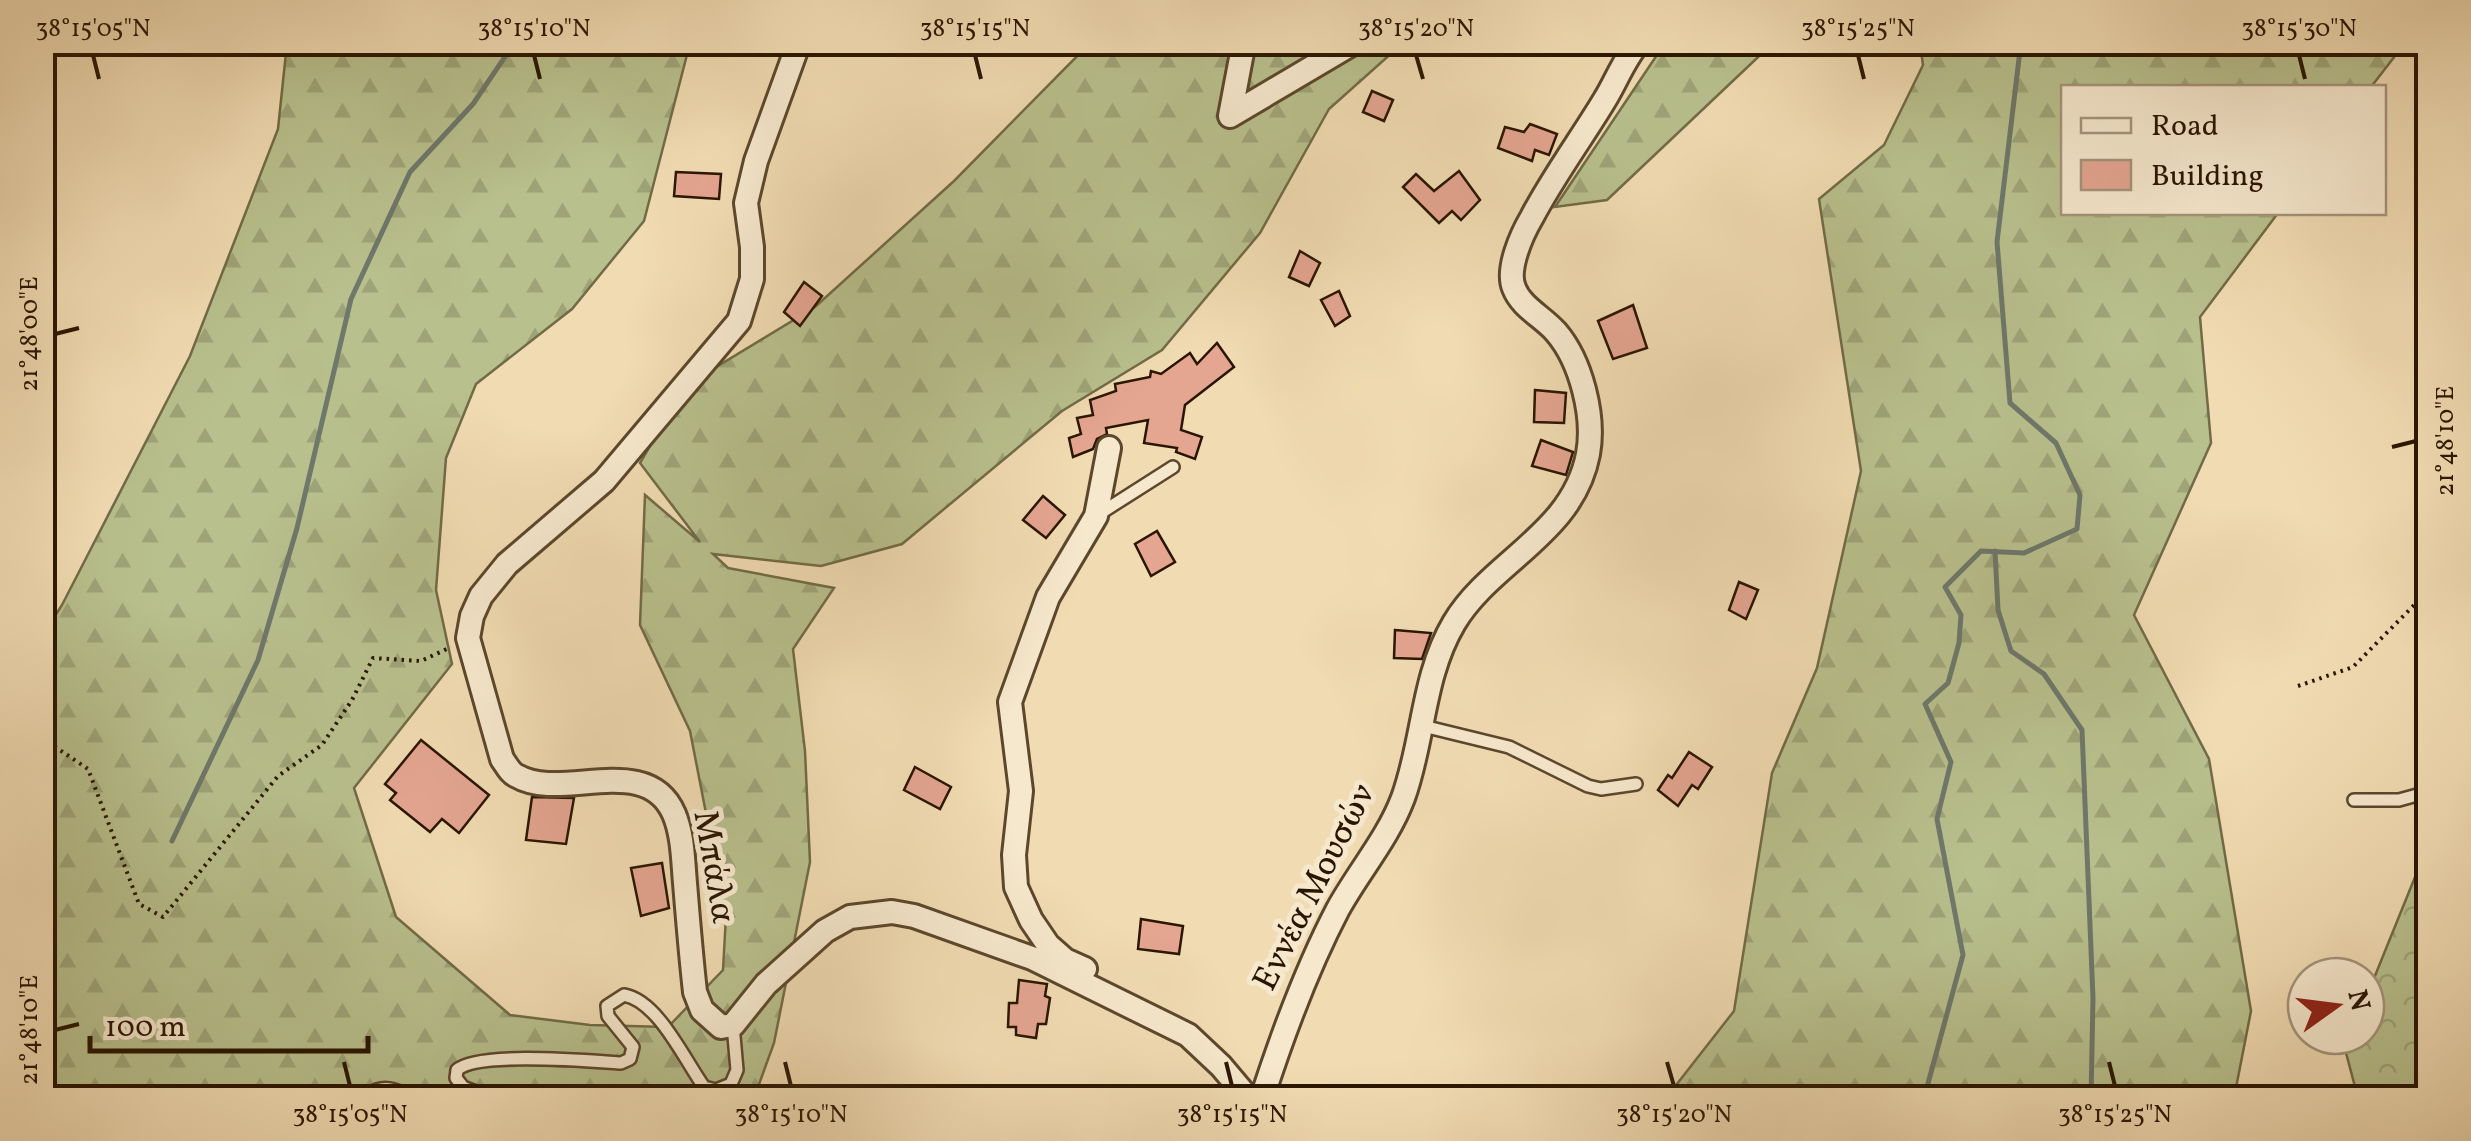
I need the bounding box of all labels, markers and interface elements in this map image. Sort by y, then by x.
text: 38°15'05"N [36,12,150,47]
text: 38°15'10"N [478,12,590,47]
text: 38°15'15"N [920,12,1030,47]
text: 38°15'20"N [1358,12,1474,47]
text: 38°15'25"N [1801,12,1915,47]
text: 38°15'30"N [2241,12,2357,47]
legend [2061,85,2386,215]
text: Road [2151,106,2219,148]
text: Building [2151,156,2264,198]
text: 21°48'00"E [13,276,48,392]
text: 21°48'10"E [2429,386,2464,496]
street label: Εννέα Μουσών [1242,776,1388,1000]
street label: Μπάλα [679,807,747,927]
north arrow [2286,956,2386,1056]
text: 21°48'10"E [13,975,48,1085]
text: N [2336,986,2379,1015]
scale bar [90,991,368,1053]
text: 100 m [105,1007,186,1049]
text: 38°15'05"N [293,1098,407,1133]
text: 38°15'10"N [735,1098,847,1133]
text: 38°15'15"N [1177,1098,1287,1133]
text: 38°15'20"N [1616,1098,1732,1133]
text: 38°15'25"N [2058,1098,2172,1133]

